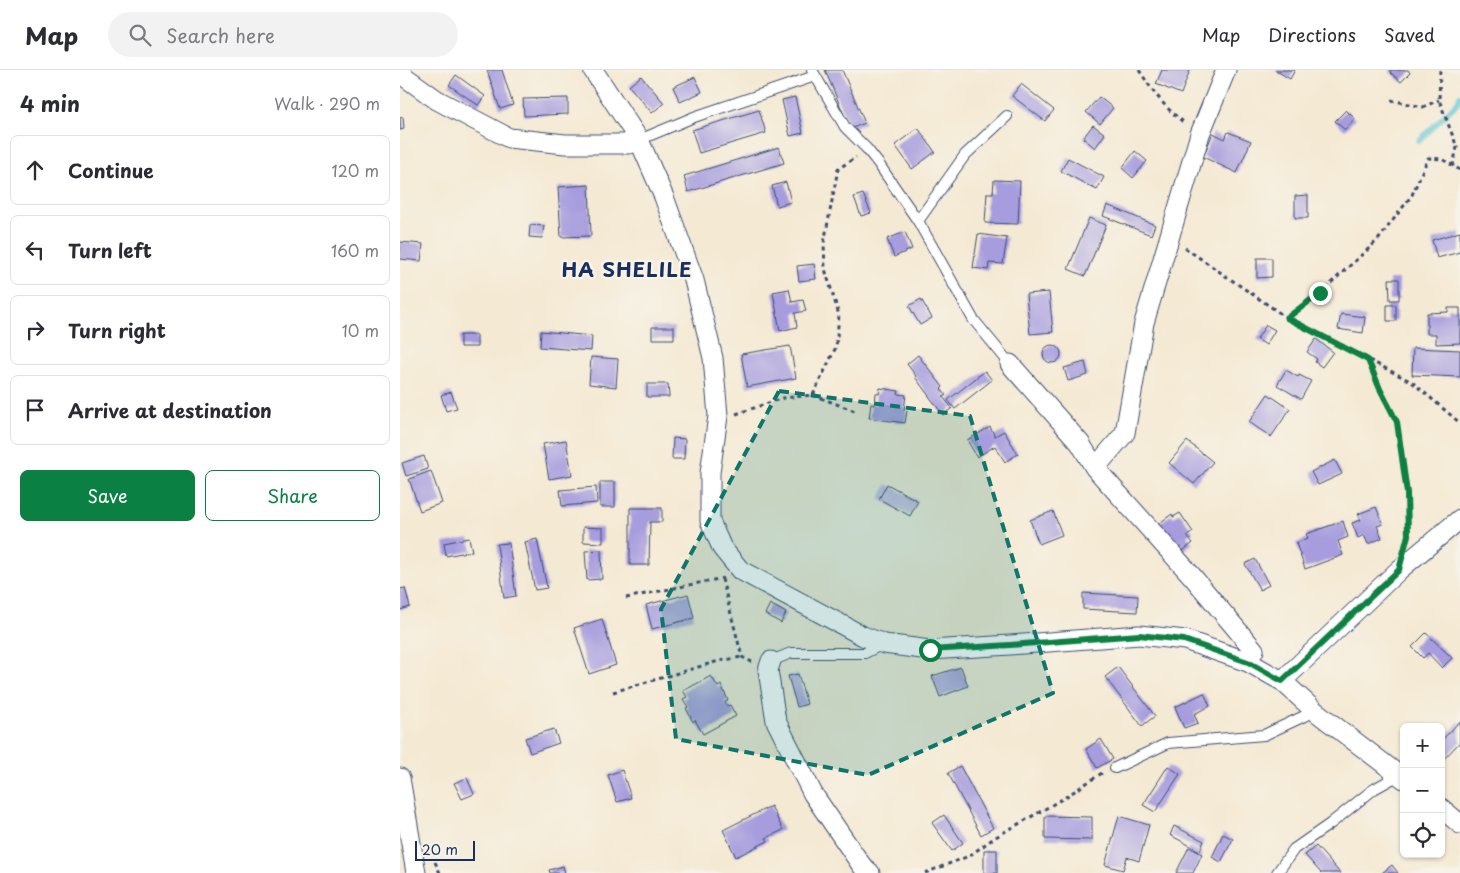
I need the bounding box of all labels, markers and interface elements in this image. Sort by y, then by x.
search box [108,12,458,57]
text: Map [25,17,78,53]
icon: search [126,21,154,49]
text: Search here [166,21,275,49]
text: Map [1202,21,1240,48]
text: Directions [1268,21,1356,48]
text: Saved [1384,21,1435,48]
text: 4 min [20,87,80,119]
text: Walk · 290 m [274,91,380,115]
icon: ahead [21,156,49,184]
text: Continue [68,156,154,184]
text: 120 m [332,158,379,182]
icon: left [21,236,49,264]
text: Turn left [68,236,152,264]
text: 160 m [331,238,379,262]
district label: HA SHELILE [562,254,692,284]
route end [1309,282,1332,305]
icon: right [21,316,49,344]
text: Turn right [68,316,166,344]
text: 10 m [342,318,379,342]
icon: arrive [21,396,49,424]
text: Arrive at destination [68,396,272,424]
button: Save [20,470,195,521]
button: Share [205,470,380,521]
route start [919,639,942,662]
map controls [1400,723,1445,858]
button: + [1400,723,1445,768]
button: − [1400,768,1445,813]
button: locate [1400,813,1445,858]
scale bar [415,838,475,861]
text: 20 m [422,839,458,860]

